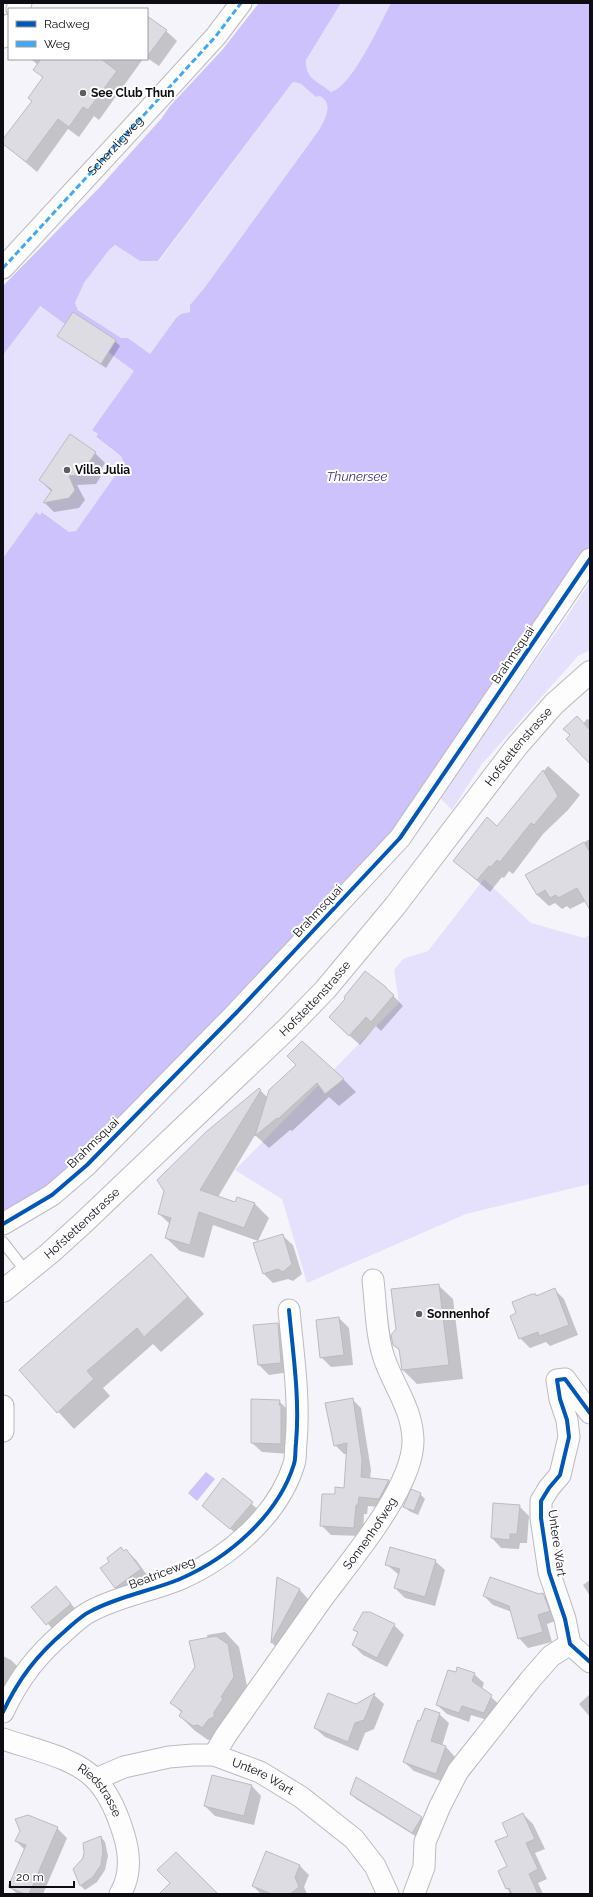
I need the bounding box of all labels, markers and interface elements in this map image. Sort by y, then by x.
legend [8,8,148,60]
text: Radweg [44,17,90,31]
text: Weg [44,37,70,51]
place label: See Club Thun [91,86,175,100]
marker: See Club Thun [78,88,88,98]
street label: Scherzligweg [85,113,146,178]
place label: Villa Julia [75,463,130,477]
marker: Villa Julia [62,465,72,475]
water label: Thunersee [327,469,387,484]
street label: Brahmsquai [489,624,537,686]
street label: Hofstettenstrasse [482,704,555,789]
street label: Brahmsquai [290,882,346,940]
street label: Hofstettenstrasse [277,958,353,1039]
street label: Brahmsquai [64,1115,122,1171]
street label: Hofstettenstrasse [41,1185,122,1262]
place label: Sonnenhof [427,1307,490,1321]
marker: Sonnenhof [414,1309,424,1319]
street label: Sonnenhofweg [340,1495,400,1572]
street label: Untere Wart [545,1509,569,1577]
street label: Beatriceweg [127,1554,197,1592]
street label: Untere Wart [230,1755,296,1798]
street label: Riedstrasse [75,1761,124,1819]
scale bar [10,1863,74,1889]
text: 20 m [16,1870,44,1884]

